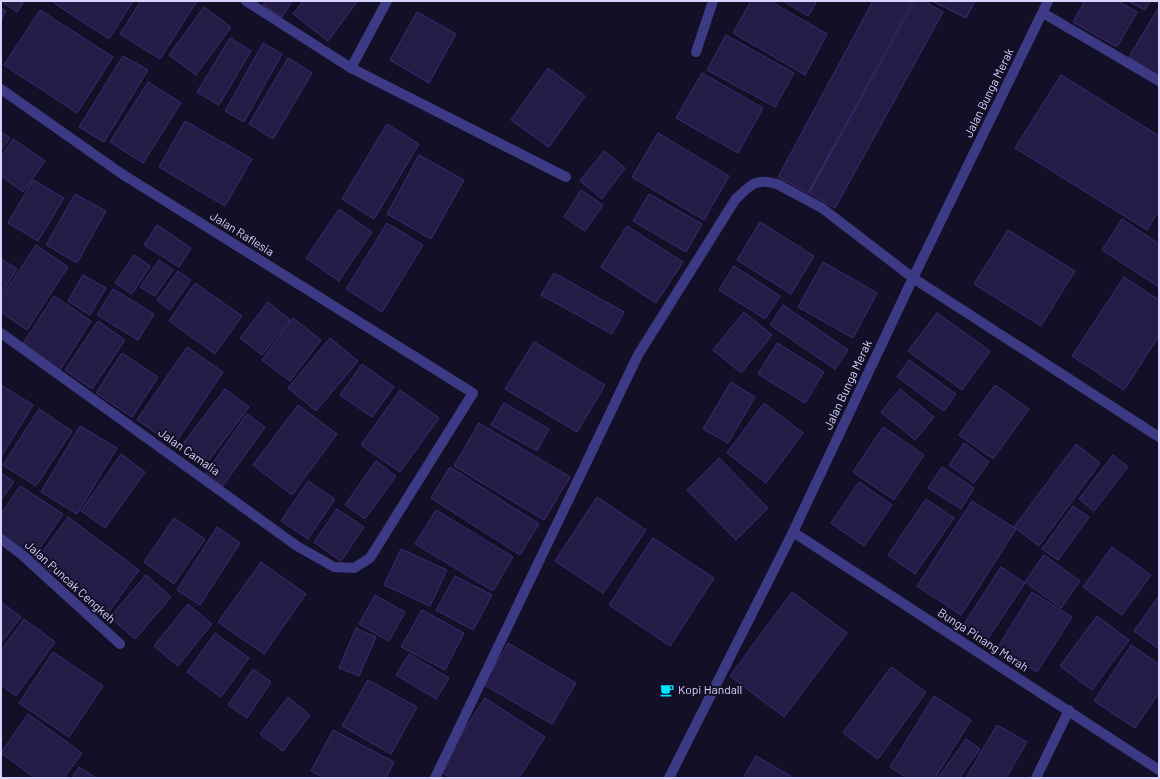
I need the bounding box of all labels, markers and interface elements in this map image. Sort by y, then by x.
street label: Jalan Bunga Merak [960,46,1016,139]
street label: Jalan Raflesia [208,208,277,258]
street label: Jalan Bunga Merak [820,337,874,432]
street label: Jalan Camalia [156,425,223,478]
street label: Jalan Puncak Cengkeh [23,537,119,626]
street label: Bunga Pinang Merah [936,605,1031,674]
cafe icon: Kopi Handall [659,682,675,698]
place label: Kopi Handall [678,682,742,696]

